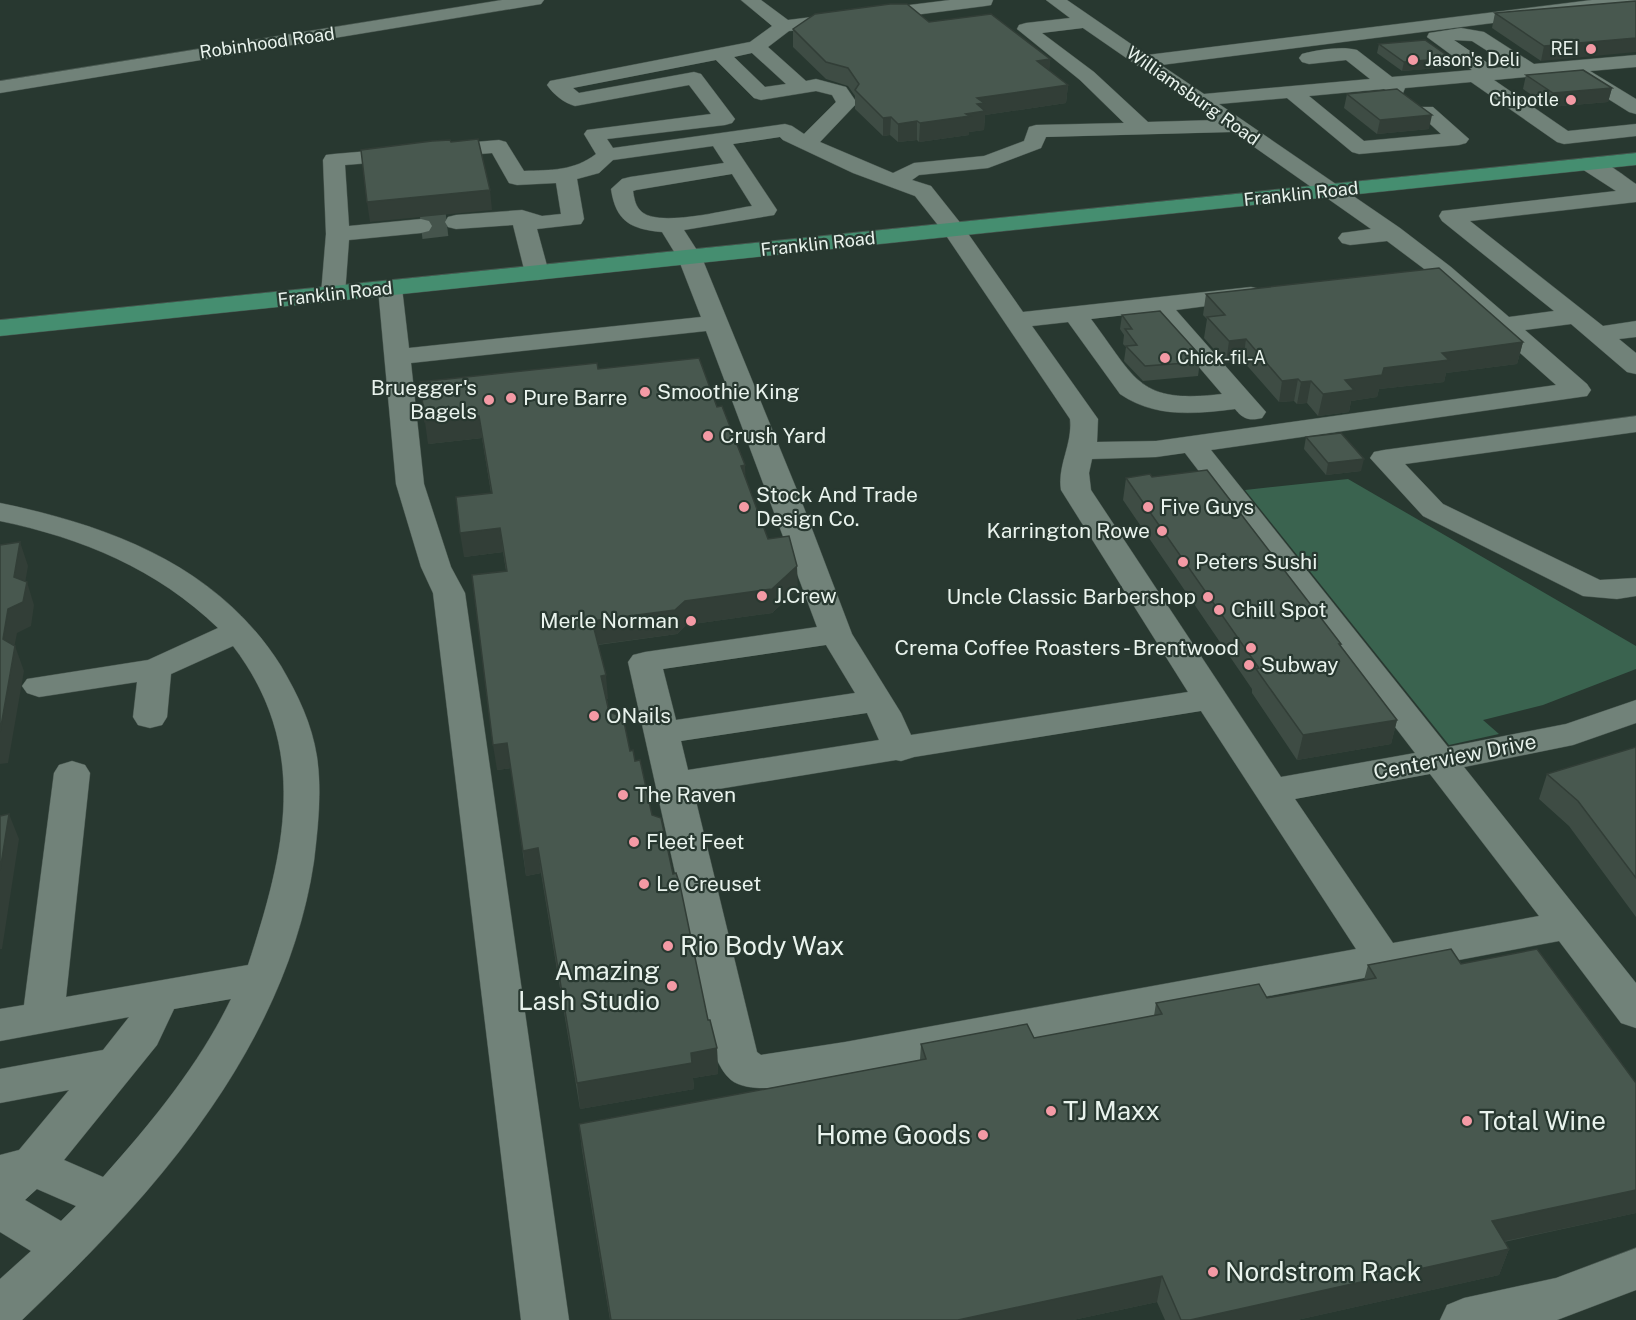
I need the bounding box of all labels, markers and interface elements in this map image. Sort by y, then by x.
street label: Robinhood Road [198,23,336,62]
place label: REI [1550,38,1579,59]
street label: Williamsburg Road [1123,42,1264,149]
marker: REI [1584,42,1598,56]
place label: Jason's Deli [1425,49,1520,70]
marker: Jason's Deli [1406,53,1420,67]
place label: Chipotle [1489,89,1559,110]
marker: Chipotle [1564,93,1578,107]
street label: Franklin Road [1243,177,1359,210]
street label: Franklin Road [760,227,876,260]
street label: Franklin Road [277,277,393,310]
place label: Chick-fil-A [1177,347,1266,368]
marker: Chick-fil-A [1158,351,1172,365]
place label: Bruegger's Bagels [371,375,477,424]
place label: Smoothie King [657,379,800,404]
place label: Pure Barre [523,385,627,410]
marker: Smoothie King [638,385,652,399]
marker: Pure Barre [504,391,518,405]
marker: Bruegger's Bagels [482,393,496,407]
place label: Crush Yard [720,423,826,448]
marker: Crush Yard [701,429,715,443]
place label: Stock And Trade Design Co. [756,482,918,531]
place label: Five Guys [1160,494,1254,519]
marker: Stock And Trade Design Co. [737,500,751,514]
marker: Five Guys [1141,500,1155,514]
place label: Karrington Rowe [987,518,1150,543]
marker: Karrington Rowe [1155,524,1169,538]
place label: Peters Sushi [1195,549,1317,574]
marker: Peters Sushi [1176,555,1190,569]
place label: J.Crew [774,583,837,608]
place label: Uncle Classic Barbershop [947,584,1196,609]
marker: J.Crew [755,589,769,603]
marker: Uncle Classic Barbershop [1201,590,1215,604]
place label: Chill Spot [1231,597,1327,622]
marker: Chill Spot [1212,603,1226,617]
place label: Merle Norman [540,608,679,633]
marker: Merle Norman [684,614,698,628]
place label: Crema Coffee Roasters - Brentwood [895,635,1239,660]
marker: Crema Coffee Roasters - Brentwood [1244,641,1258,655]
place label: Subway [1261,652,1338,677]
marker: Subway [1242,658,1256,672]
place label: ONails [606,703,671,728]
marker: ONails [587,709,601,723]
street label: Centerview Drive [1371,728,1539,785]
place label: The Raven [635,782,736,807]
marker: The Raven [616,788,630,802]
place label: Fleet Feet [646,829,745,854]
marker: Fleet Feet [627,835,641,849]
place label: Le Creuset [656,871,761,896]
marker: Le Creuset [637,877,651,891]
place label: Rio Body Wax [680,930,844,961]
marker: Rio Body Wax [661,939,675,953]
place label: Amazing Lash Studio [518,955,660,1016]
marker: Amazing Lash Studio [665,979,679,993]
place label: TJ Maxx [1063,1095,1160,1126]
marker: TJ Maxx [1044,1104,1058,1118]
place label: Total Wine [1479,1105,1606,1136]
marker: Total Wine [1460,1114,1474,1128]
place label: Home Goods [816,1119,971,1150]
marker: Home Goods [976,1128,990,1142]
place label: Nordstrom Rack [1225,1256,1421,1287]
marker: Nordstrom Rack [1206,1265,1220,1279]

